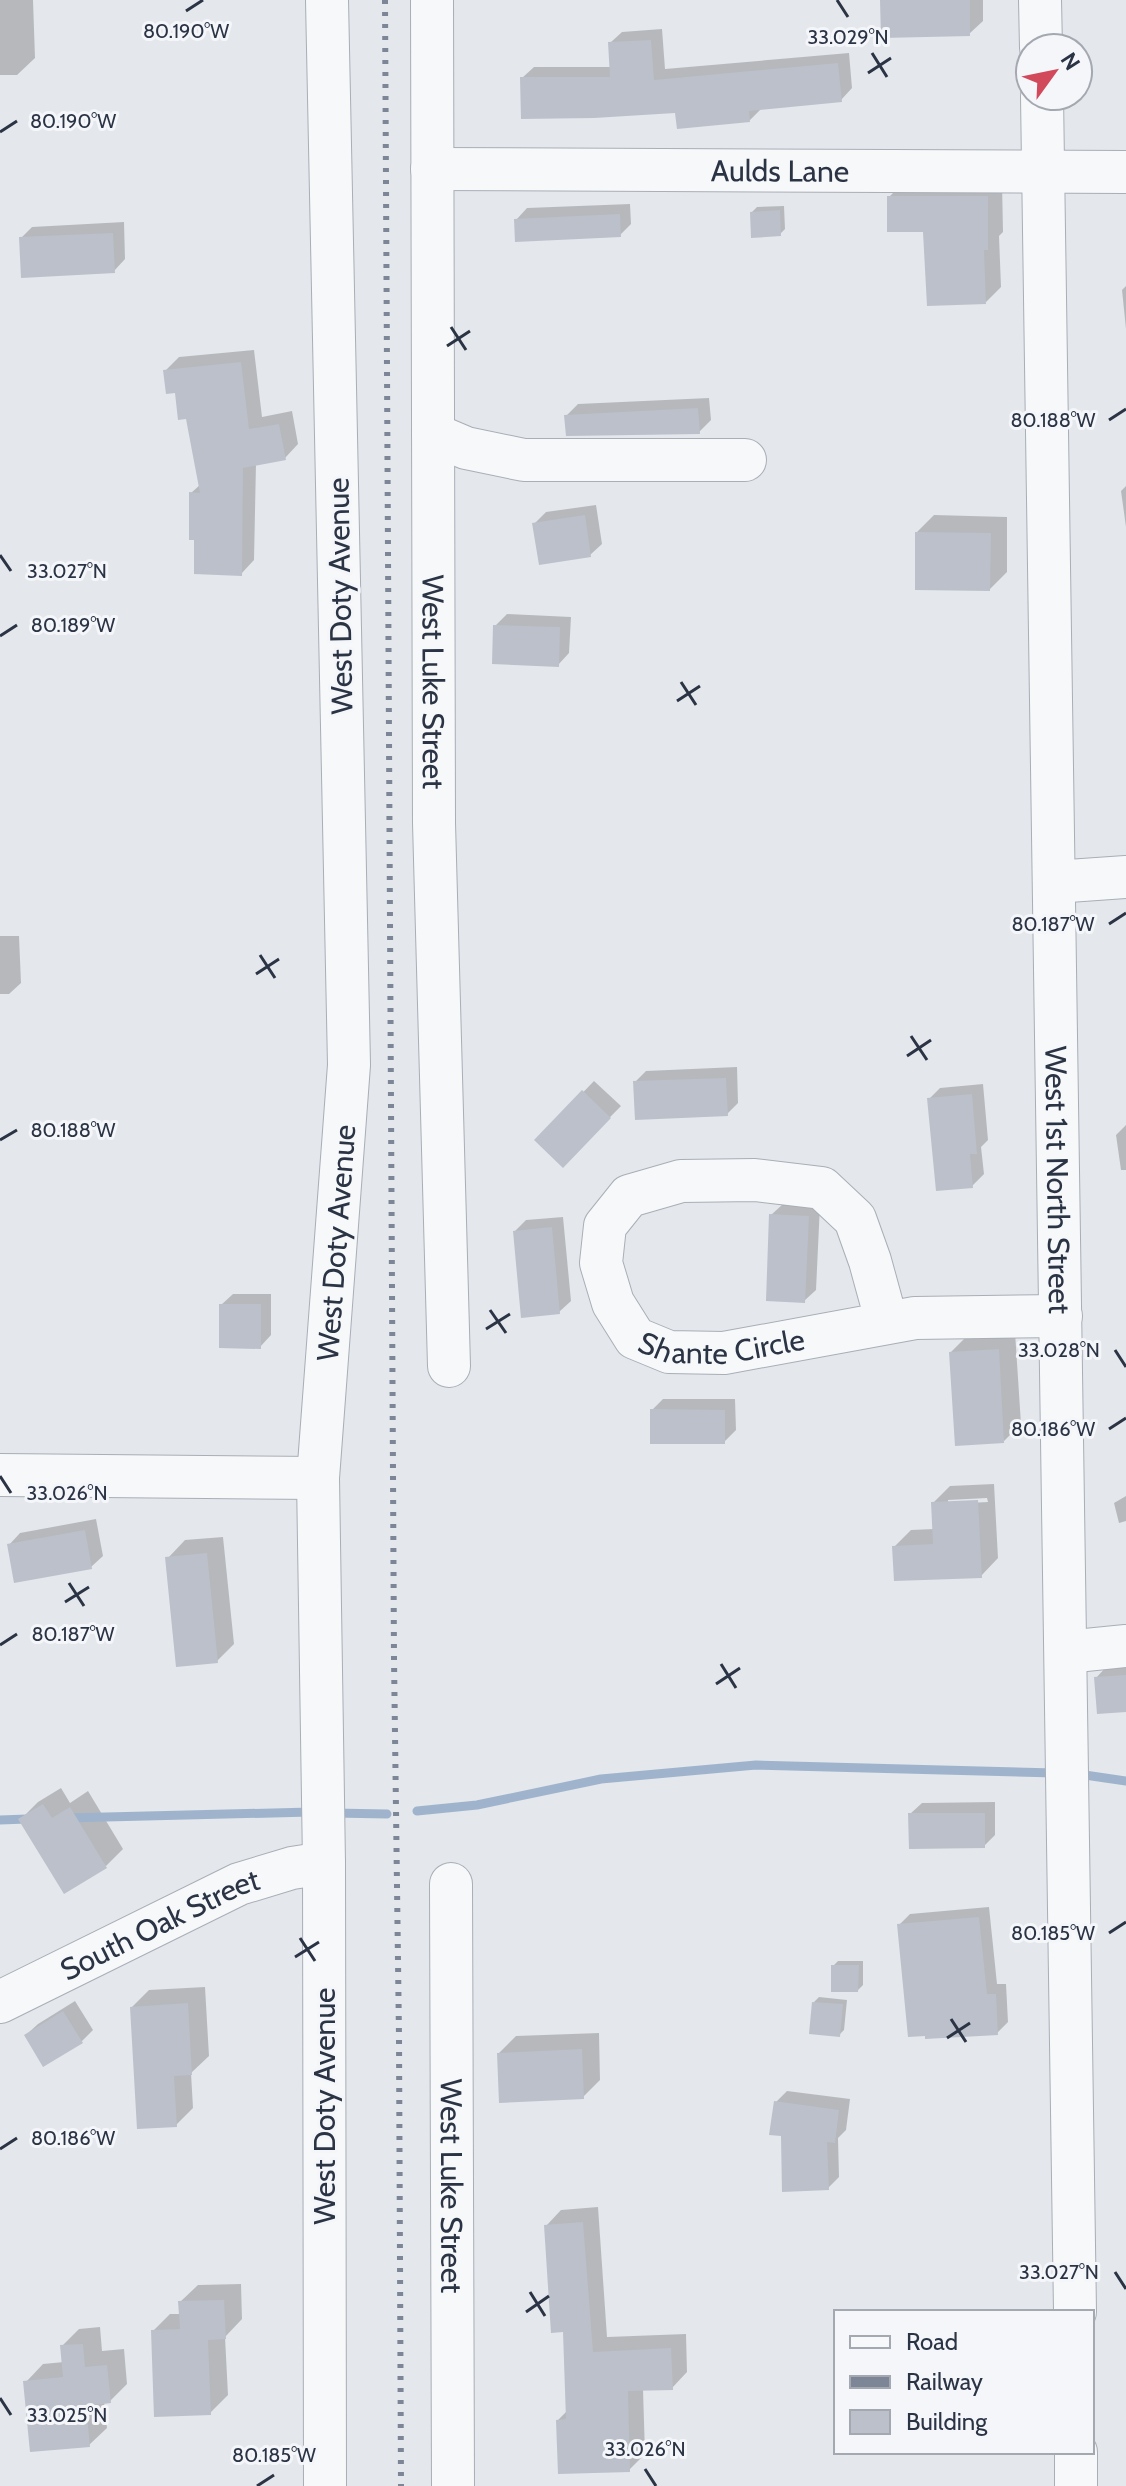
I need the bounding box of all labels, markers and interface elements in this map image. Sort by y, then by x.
text: 80.190°W [143,19,229,43]
text: 33.029°N [807,25,889,49]
north arrow [1014,32,1094,112]
text: N [1055,48,1086,75]
text: 80.190°W [30,109,116,133]
street label: Aulds Lane [711,152,849,189]
text: 80.188°W [1010,408,1096,432]
street label: West Doty Avenue [319,477,361,715]
text: 33.027°N [27,559,107,583]
street label: West Luke Street [415,575,452,789]
text: 80.189°W [31,613,115,637]
text: 80.187°W [1011,912,1095,936]
street label: West 1st North Street [1038,1046,1079,1314]
text: 80.188°W [30,1118,116,1142]
street label: West Doty Avenue [308,1123,363,1362]
street label: Shante Circle [633,1320,807,1372]
text: 33.028°N [1018,1338,1100,1362]
text: 80.186°W [1011,1417,1095,1441]
text: 33.026°N [27,1481,107,1505]
text: 80.187°W [31,1622,115,1646]
street label: South Oak Street [54,1860,264,1988]
text: 80.185°W [1011,1921,1095,1945]
street label: West Doty Avenue [306,1988,343,2224]
street label: West Luke Street [433,2079,471,2293]
text: 80.186°W [31,2126,115,2150]
text: 33.027°N [1019,2260,1099,2284]
legend [834,2310,1094,2454]
text: Road [906,2327,958,2356]
text: Railway [906,2367,983,2396]
text: 33.025°N [27,2403,107,2427]
text: Building [906,2407,988,2436]
text: 33.026°N [605,2437,685,2461]
text: 80.185°W [232,2443,316,2467]

